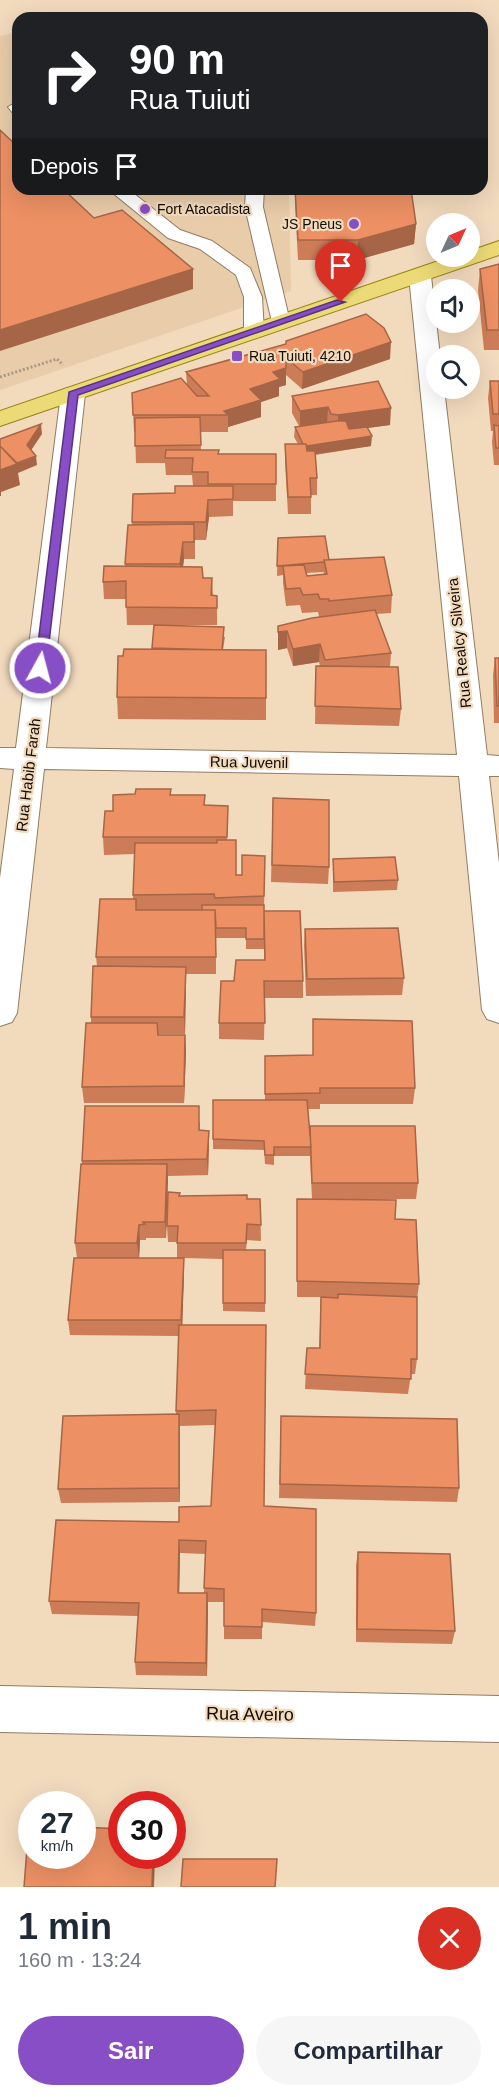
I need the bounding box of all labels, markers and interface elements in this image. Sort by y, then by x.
icon: right [30,36,108,114]
text: 90 m [129,36,225,83]
text: Rua Tuiuti [129,85,251,115]
icon: arrive [110,150,143,183]
text: Depois [30,154,98,179]
place label: Fort Atacadista [157,201,251,217]
marker: Fort Atacadista [138,202,152,216]
north arrow [426,213,480,267]
map controls [426,213,480,399]
place label: JS Pneus [282,216,342,232]
marker: JS Pneus [347,217,361,231]
pin [315,240,366,302]
icon: arrive [324,249,357,282]
button: sound [426,279,480,333]
button: search [426,345,480,399]
place label: Rua Tuiuti, 4210 [249,348,351,364]
marker: Rua Tuiuti, 4210 [230,349,244,363]
street label: Rua Realcy Silveira [444,576,474,709]
position arrow [8,636,72,700]
street label: Rua Habib Farah [13,717,43,833]
street label: Rua Juvenil [210,753,288,771]
street label: Rua Aveiro [206,1703,294,1725]
speed limit sign: 30 [108,1791,186,1869]
text: 27 [40,1806,74,1839]
text: km/h [41,1837,73,1854]
text: 1 min [18,1906,112,1947]
button: close [418,1907,481,1970]
text: 160 m · 13:24 [18,1949,141,1971]
button: Sair [18,2016,244,2085]
button: Compartilhar [256,2016,481,2085]

